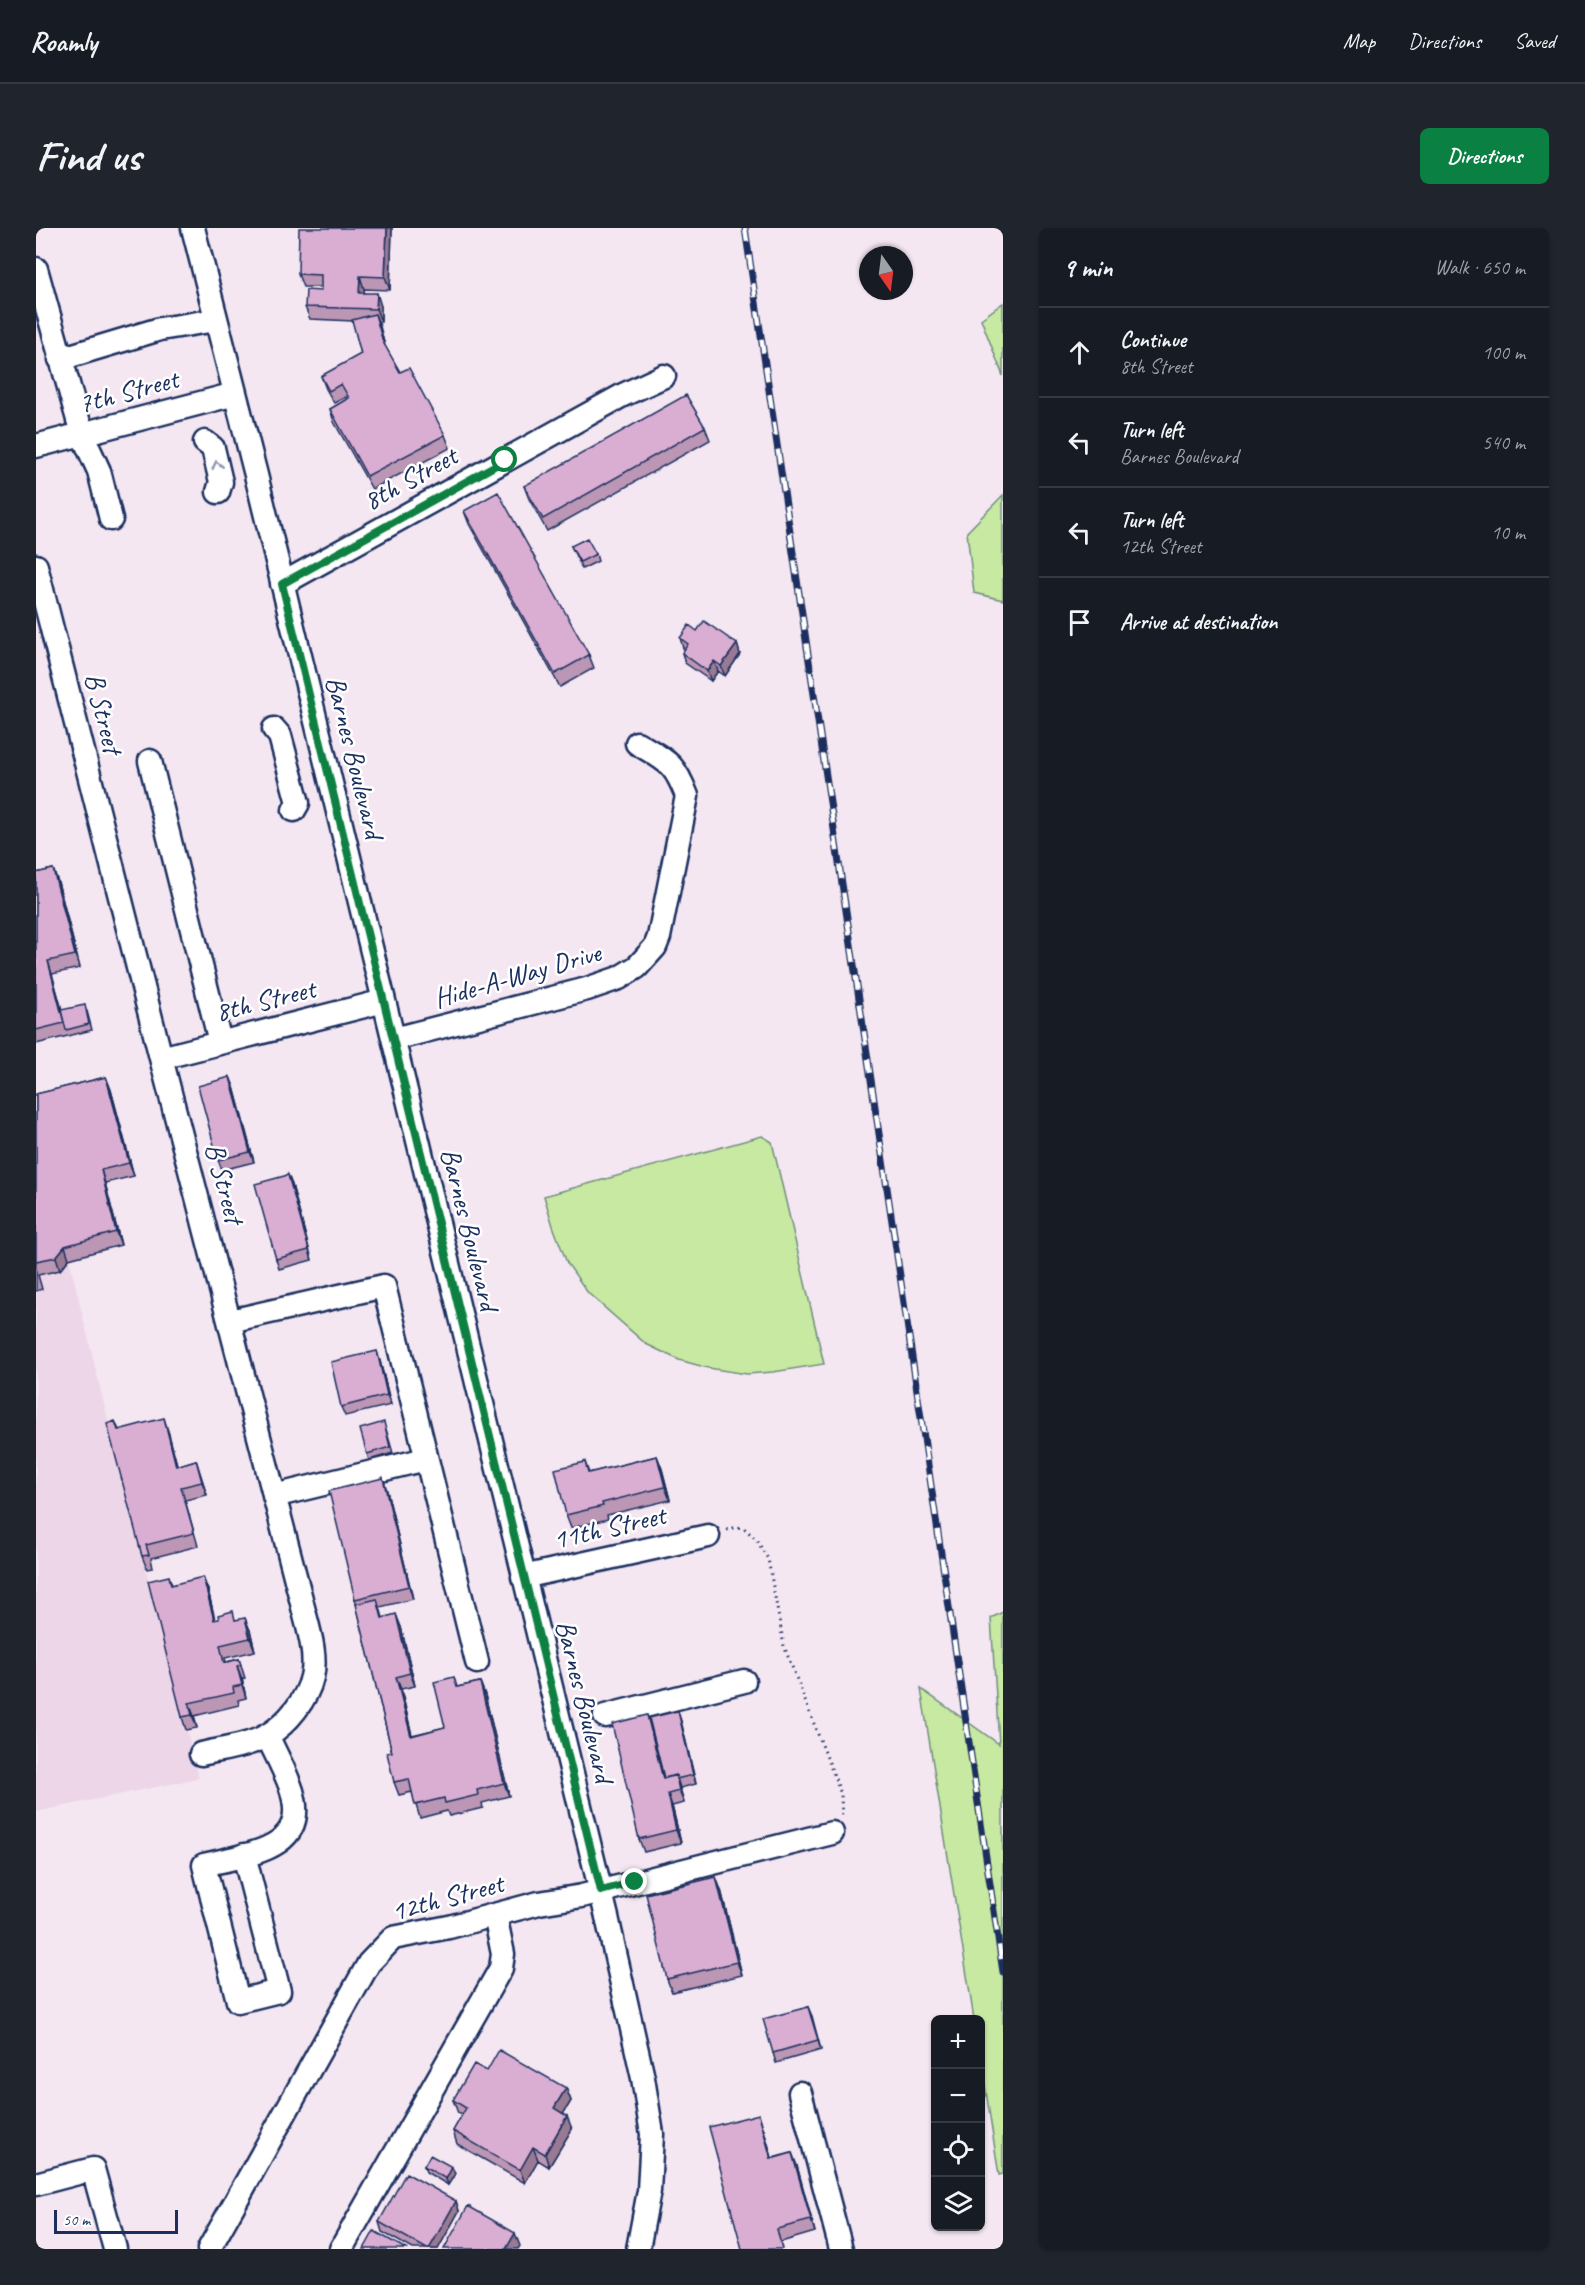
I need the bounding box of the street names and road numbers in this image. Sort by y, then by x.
street label: 7th Street [74,360,184,421]
street label: 8th Street [357,437,465,518]
street label: B Street [77,669,132,761]
street label: Barnes Boulevard [318,672,393,845]
street label: Hide-A-Way Drive [430,934,606,1015]
street label: 8th Street [211,970,321,1029]
street label: B Street [198,1139,253,1231]
street label: Barnes Boulevard [433,1144,508,1317]
street label: 11th Street [549,1496,671,1557]
street label: Barnes Boulevard [548,1616,623,1789]
street label: 12th Street [387,1865,509,1929]

